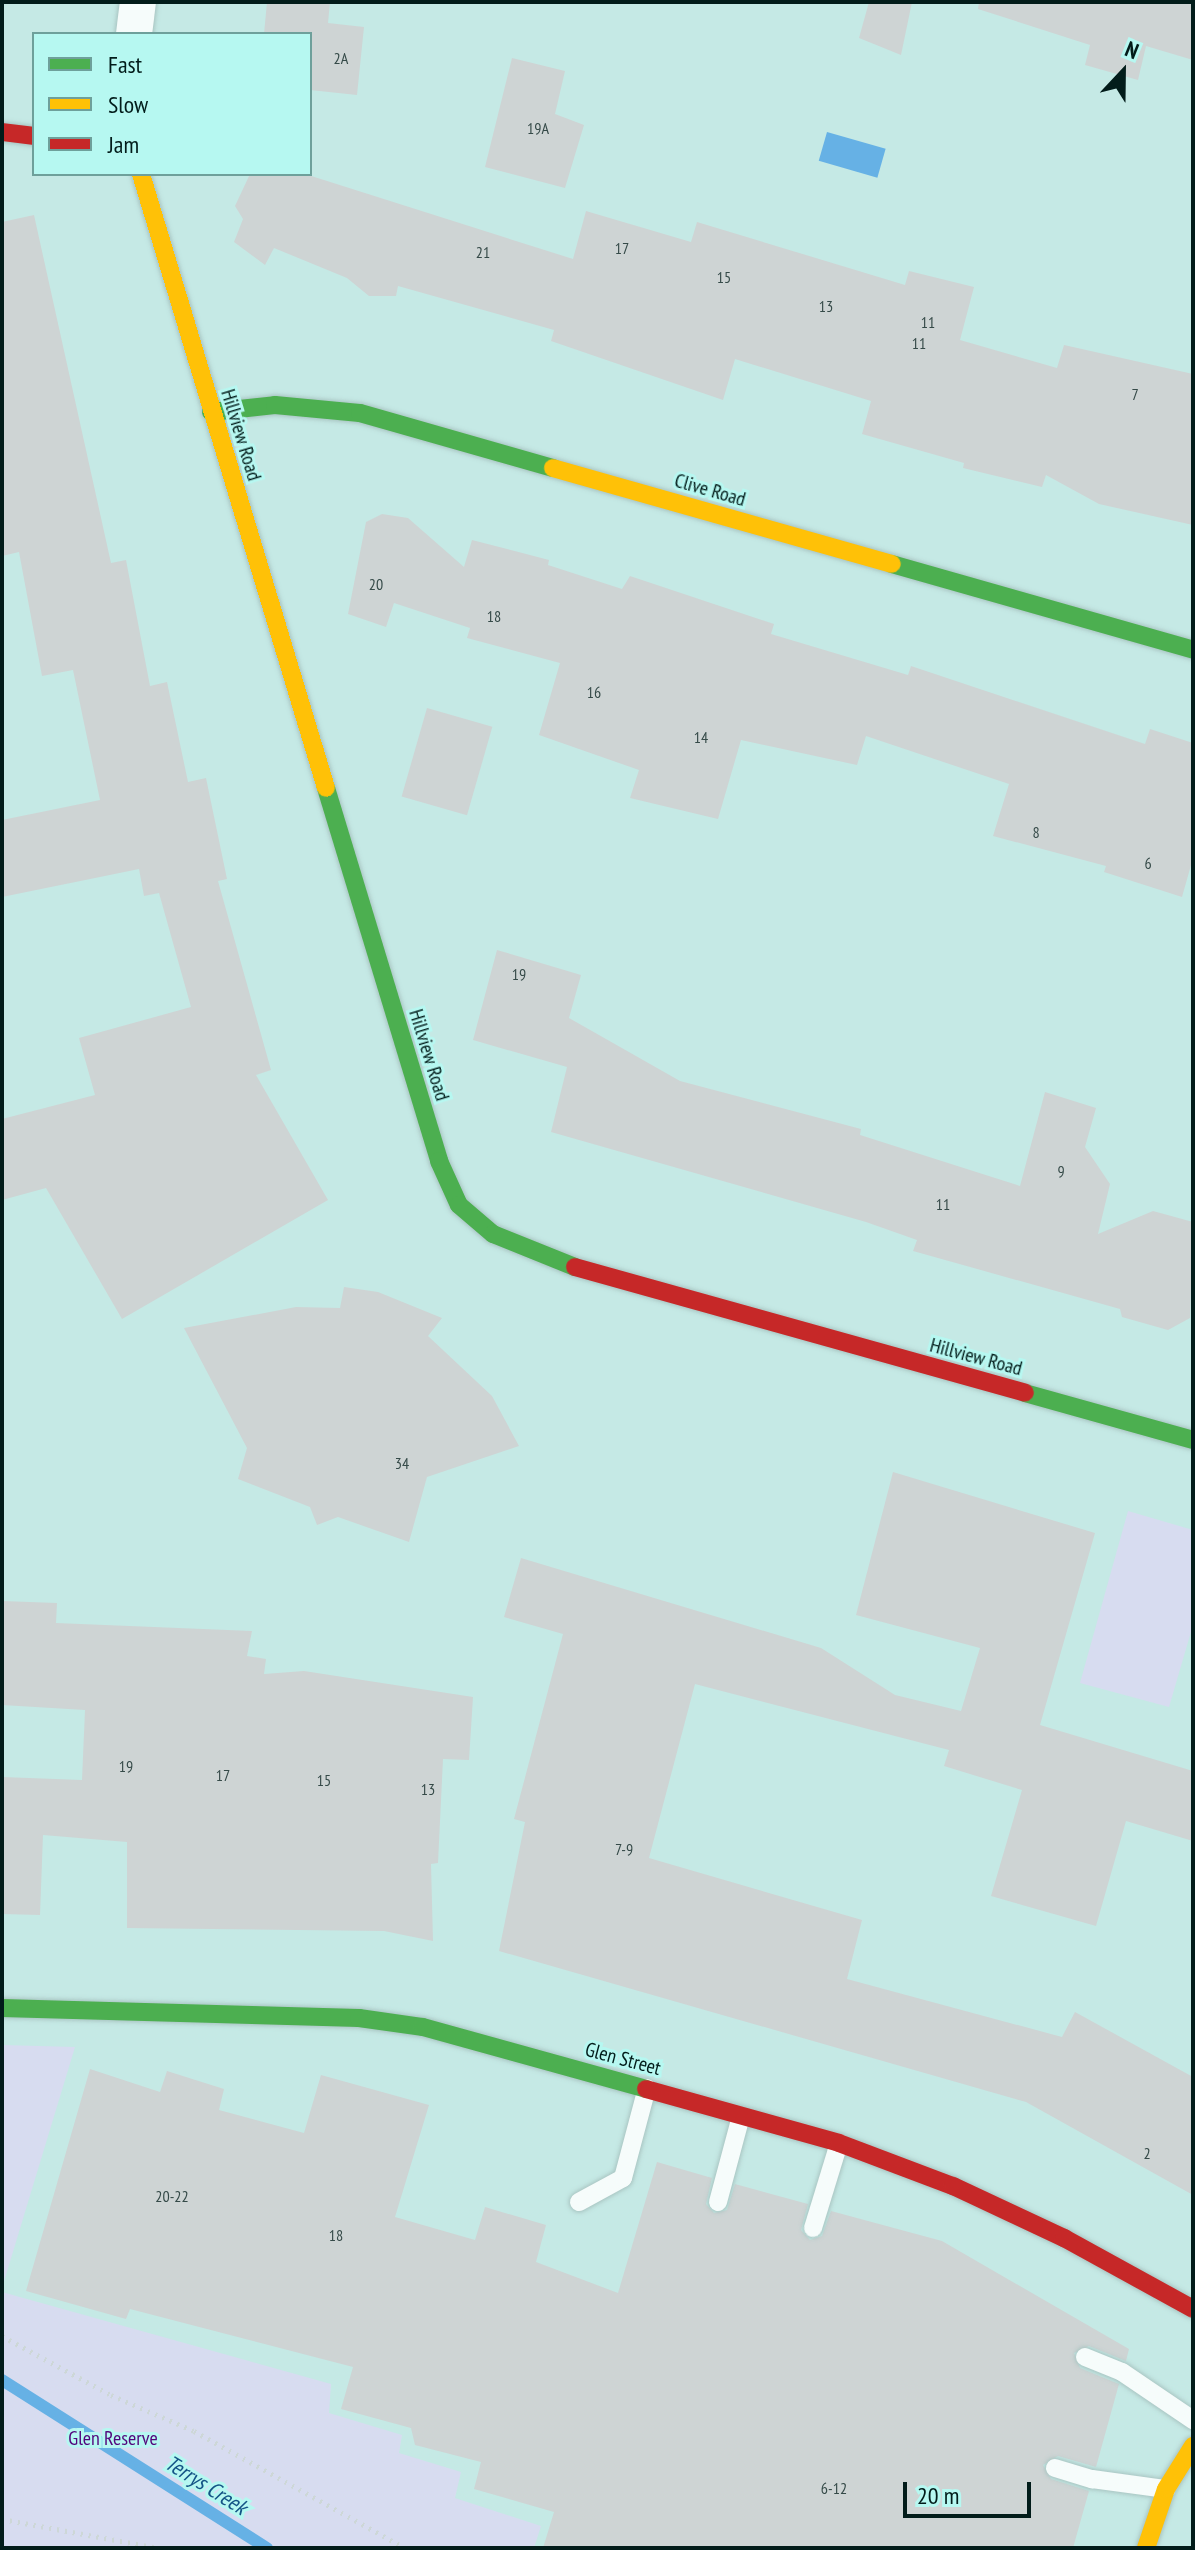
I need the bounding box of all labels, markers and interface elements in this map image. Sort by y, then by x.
legend [32,32,312,176]
north arrow [1083,32,1163,112]
text: N [1121,35,1143,65]
house number: 2A [334,48,348,68]
text: Fast [108,49,142,80]
text: Slow [108,89,148,120]
house number: 19A [527,118,549,138]
text: Jam [108,129,139,160]
house number: 17 [615,238,629,258]
house number: 21 [476,242,490,262]
house number: 15 [717,267,731,287]
house number: 13 [819,296,833,316]
house number: 11 [921,312,935,332]
house number: 11 [912,333,926,353]
house number: 7 [1131,384,1139,404]
street label: Hillview Road [216,386,266,484]
street label: Clive Road [672,468,748,512]
house number: 20 [369,574,383,594]
house number: 18 [487,606,501,626]
house number: 16 [587,682,601,702]
house number: 14 [694,727,708,747]
house number: 8 [1032,822,1040,842]
house number: 6 [1144,853,1152,873]
house number: 19 [512,964,526,984]
street label: Hillview Road [404,1006,454,1104]
house number: 9 [1057,1161,1065,1181]
house number: 11 [936,1194,950,1214]
street label: Hillview Road [927,1333,1025,1381]
house number: 34 [395,1453,409,1473]
house number: 19 [119,1756,133,1776]
house number: 17 [216,1765,230,1785]
house number: 15 [317,1770,331,1790]
house number: 13 [421,1779,435,1799]
house number: 7-9 [615,1839,633,1859]
street label: Glen Street [583,2037,663,2081]
house number: 2 [1143,2143,1151,2163]
house number: 20-22 [155,2186,189,2206]
house number: 18 [329,2225,343,2245]
park label: Glen Reserve [68,2426,158,2450]
water label: Terrys Creek [160,2450,252,2520]
scale bar [907,2466,1035,2516]
house number: 6-12 [821,2478,847,2498]
text: 20 m [917,2480,959,2511]

